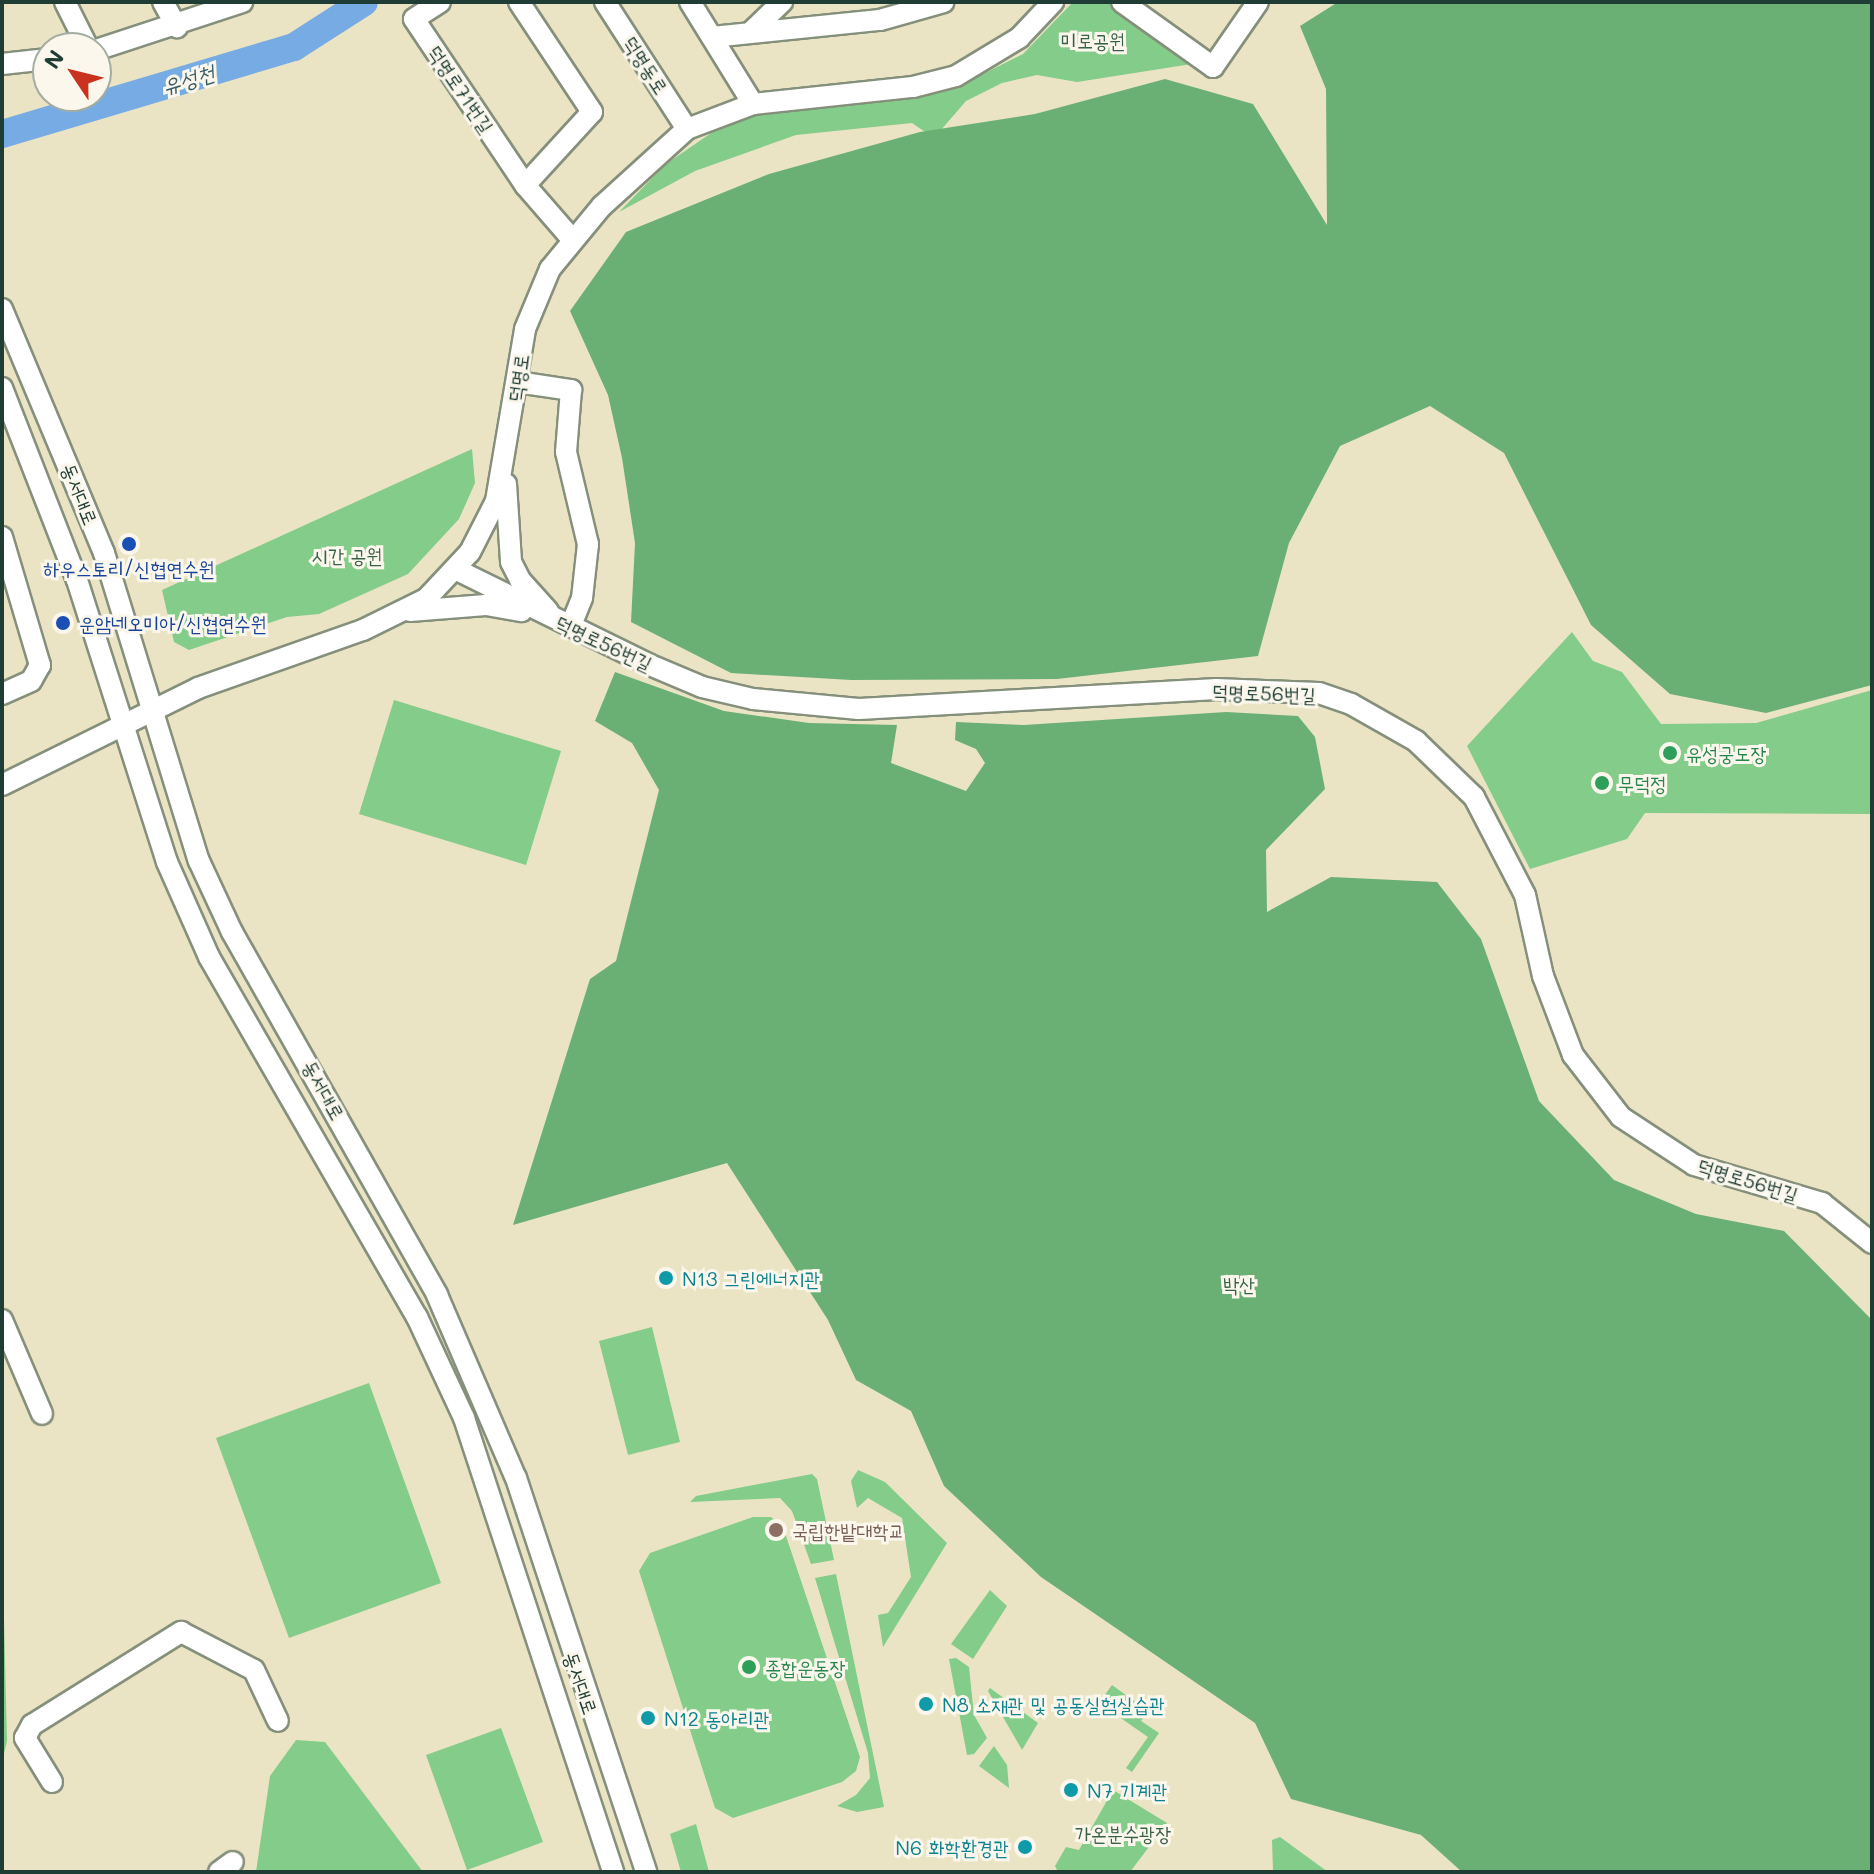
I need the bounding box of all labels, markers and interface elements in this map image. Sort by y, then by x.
park label: 미로공원 [1061,28,1125,52]
street label: 덕명동로 [618,31,674,99]
north arrow [32,32,112,112]
street label: 덕명로71번길 [423,41,499,137]
text: N [37,44,70,74]
water label: 유성천 [159,59,217,99]
street label: 덕명로 [503,352,533,404]
street label: 동서대로 [57,460,103,528]
marker: 하우스토리/신협연수원 [120,535,138,553]
park label: 시간 공원 [312,543,382,567]
place label: 하우스토리/신협연수원 [43,556,215,580]
street label: 덕명로56번길 [552,610,656,676]
place label: 운암네오미아/신협연수원 [79,611,267,635]
marker: 운암네오미아/신협연수원 [54,614,72,632]
street label: 덕명로56번길 [1212,679,1316,707]
place label: 유성궁도장 [1686,741,1766,765]
marker: 유성궁도장 [1661,744,1679,762]
place label: 무덕정 [1618,771,1666,795]
marker: 무덕정 [1593,774,1611,792]
street label: 동서대로 [298,1056,350,1124]
street label: 덕명로56번길 [1695,1153,1801,1207]
place label: N13 그린에너지관 [682,1266,820,1290]
marker: N13 그린에너지관 [657,1269,675,1287]
park label: 박산 [1223,1272,1255,1296]
place label: 국립한밭대학교 [792,1518,905,1542]
marker: 국립한밭대학교 [767,1521,785,1539]
street label: 동서대로 [559,1649,603,1717]
place label: 종합운동장 [765,1655,845,1679]
marker: 종합운동장 [740,1658,758,1676]
place label: N8 소재관 및 공동실험실습관 [942,1692,1165,1716]
marker: N8 소재관 및 공동실험실습관 [917,1695,935,1713]
place label: N12 동아리관 [664,1706,770,1730]
marker: N12 동아리관 [639,1709,657,1727]
place label: N7 기계관 [1087,1778,1168,1802]
marker: N7 기계관 [1062,1781,1080,1799]
park label: 가온분수광장 [1075,1821,1171,1845]
place label: N6 화학환경관 [895,1835,1009,1859]
marker: N6 화학환경관 [1016,1838,1034,1856]

